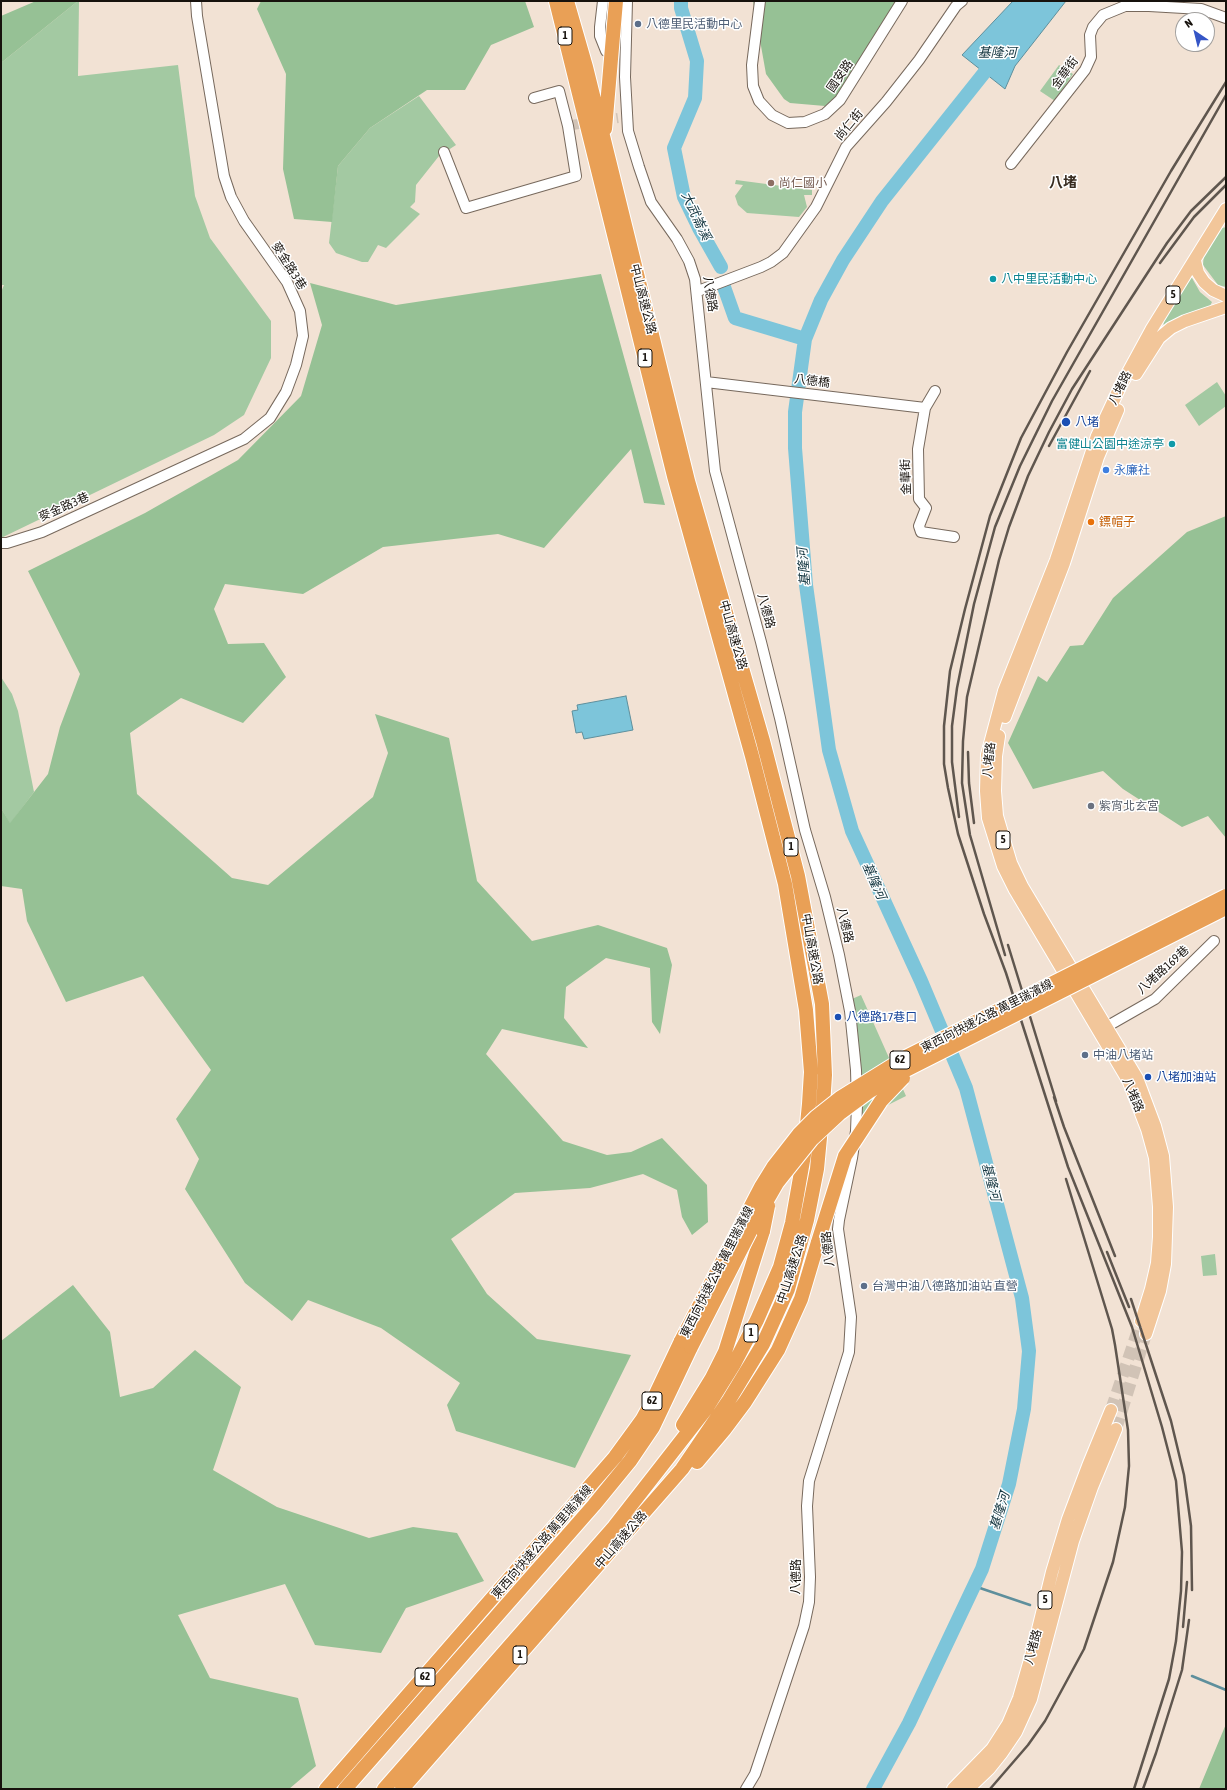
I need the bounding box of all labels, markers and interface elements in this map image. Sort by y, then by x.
north arrow [1175,12,1215,52]
text: N [1183,16,1195,30]
place label: 八德里民活動中心 [646,17,742,31]
marker: 八德里民活動中心 [633,19,643,29]
road number: 1 [558,27,572,45]
water label: 基隆河 [978,45,1016,61]
street label: 金華街 [1049,54,1081,92]
street label: 國安路 [824,57,856,95]
street label: 尚仁街 [832,107,866,143]
district label: 八堵 [1049,175,1077,191]
place label: 尚仁國小 [779,176,827,190]
marker: 尚仁國小 [766,178,776,188]
water label: 大武崙溪 [678,189,714,243]
street label: 麥金路3巷 [269,239,309,293]
street label: 中山高速公路 [627,262,659,336]
place label: 八中里民活動中心 [1001,272,1097,286]
marker: 八中里民活動中心 [988,274,998,284]
street label: 八德路 [700,275,720,313]
road number: 5 [1166,286,1180,304]
road number: 1 [638,349,652,367]
street label: 八堵路 [1105,369,1135,407]
street label: 八德橋 [793,372,831,390]
place label: 八堵 [1075,415,1099,429]
marker: 八堵 [1060,416,1072,428]
place label: 富健山公園中途涼亭 [1056,437,1164,451]
marker: 富健山公園中途涼亭 [1167,439,1177,449]
street label: 金華街 [898,459,914,495]
place label: 永廉社 [1114,463,1150,477]
marker: 永廉社 [1101,465,1111,475]
street label: 麥金路3巷 [37,490,91,524]
place label: 鏢帽子 [1099,515,1135,529]
marker: 鏢帽子 [1086,517,1096,527]
water label: 基隆河 [795,547,813,587]
street label: 八德路 [754,592,778,630]
street label: 中山高速公路 [716,598,750,672]
street label: 八堵路 [980,741,998,779]
place label: 紫宵北玄宮 [1099,799,1159,813]
marker: 紫宵北玄宮 [1086,801,1096,811]
road number: 5 [996,831,1010,849]
road number: 1 [784,838,798,856]
water label: 基隆河 [859,860,889,902]
street label: 八德路 [834,906,856,944]
street label: 中山高速公路 [799,912,825,986]
street label: 八堵路169巷 [1134,943,1192,997]
street label: 東西向快速公路 萬里瑞濱線 [919,977,1055,1055]
place label: 八德路17巷口 [846,1010,917,1024]
marker: 八德路17巷口 [833,1012,843,1022]
place label: 中油八堵站 [1093,1048,1153,1062]
marker: 中油八堵站 [1080,1050,1090,1060]
road number: 62 [890,1051,910,1069]
place label: 八堵加油站 [1156,1070,1216,1084]
marker: 八堵加油站 [1143,1072,1153,1082]
street label: 八堵路 [1119,1076,1147,1114]
water label: 基隆河 [978,1161,1004,1203]
street label: 東西向快速公路 萬里瑞濱線 [678,1204,756,1340]
street label: 八德路 [819,1230,837,1268]
street label: 中山高速公路 [774,1233,810,1305]
place label: 台灣中油八德路加油站 直營 [872,1279,1018,1293]
marker: 台灣中油八德路加油站 直營 [859,1281,869,1291]
road number: 1 [744,1324,758,1342]
road number: 62 [642,1392,662,1410]
street label: 東西向快速公路 萬里瑞濱線 [489,1482,595,1602]
water label: 基隆河 [987,1490,1013,1532]
street label: 中山高速公路 [592,1508,650,1572]
street label: 八德路 [789,1559,803,1595]
road number: 5 [1038,1591,1052,1609]
street label: 八堵路 [1021,1628,1045,1666]
road number: 1 [513,1646,527,1664]
road number: 62 [415,1668,435,1686]

